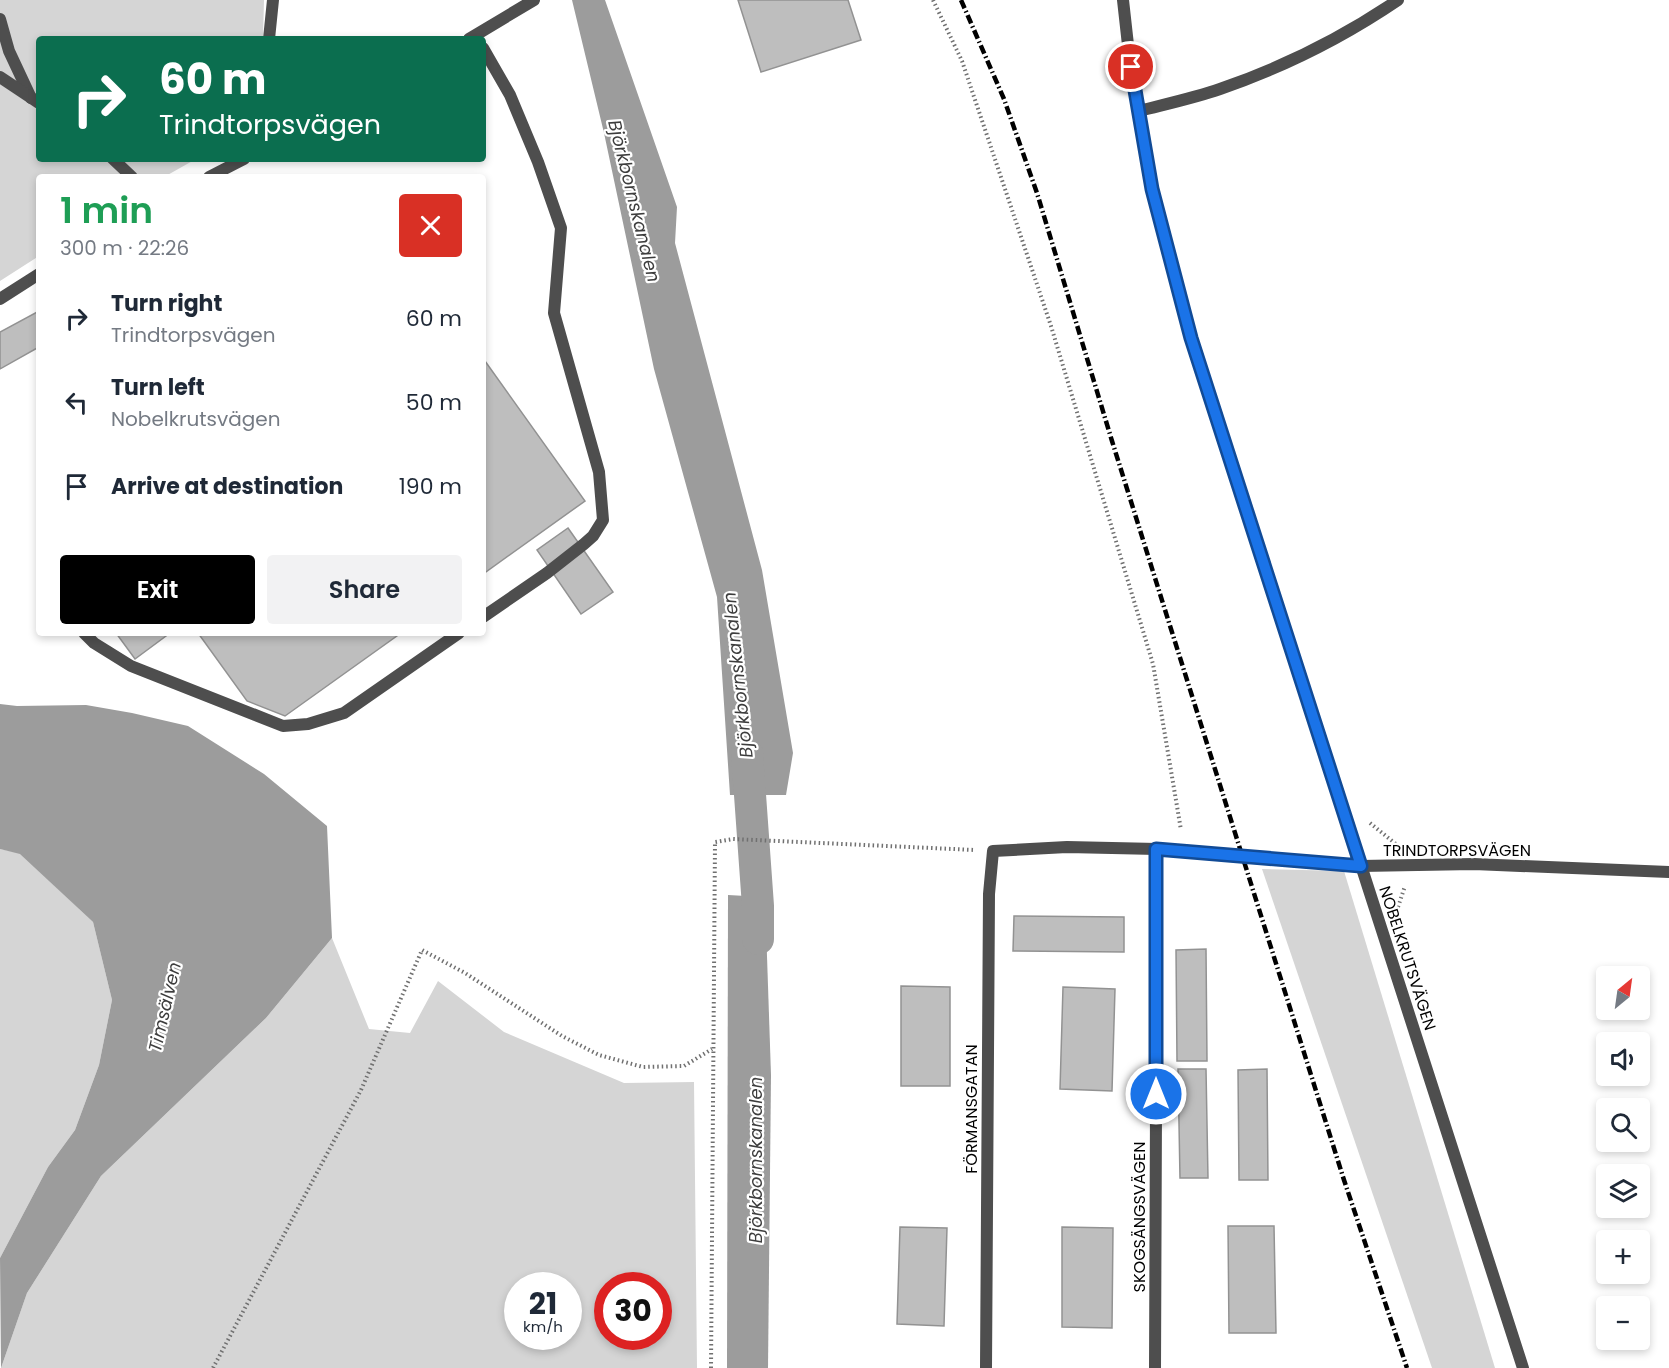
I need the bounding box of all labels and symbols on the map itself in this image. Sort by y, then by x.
pin [1105,41,1156,92]
water label: Björkbornskanalen [602,117,667,285]
water label: Björkbornskanalen [716,591,759,759]
street label: TRINDTORPSVÄGEN [1383,839,1531,862]
street label: NOBELKRUTSVÄGEN [1373,883,1442,1033]
water label: Timsälven [142,960,187,1054]
north arrow [1596,966,1650,1020]
street label: FÖRMANSGATAN [960,1044,983,1174]
position arrow [1124,1062,1188,1126]
water label: Björkbornskanalen [743,1077,768,1243]
street label: SKOGSÄNGSVÄGEN [1128,1142,1151,1292]
speed limit sign: 30 [594,1272,672,1350]

